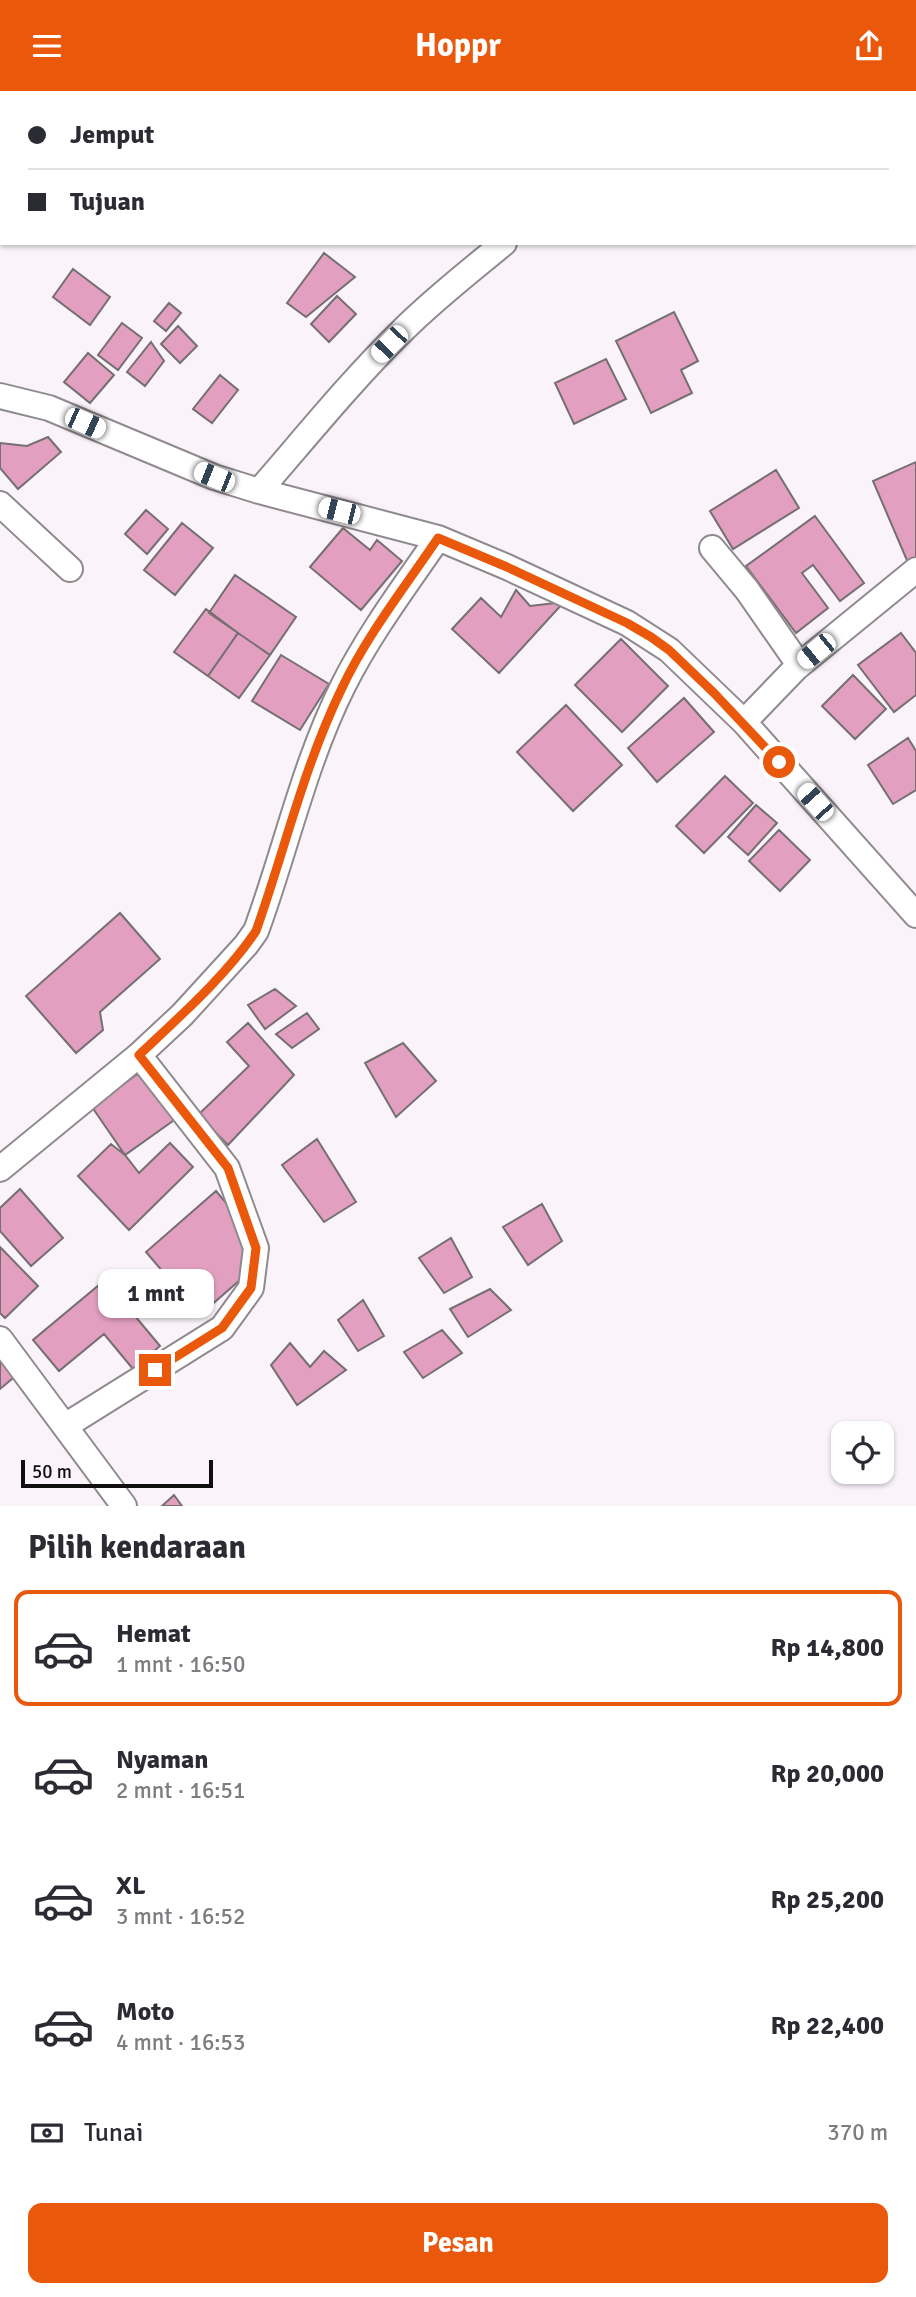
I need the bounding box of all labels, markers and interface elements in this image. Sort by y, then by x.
text: Hoppr [415,26,501,65]
icon: menu [28,27,66,65]
icon: share [850,27,888,65]
text: Jemput [70,119,154,151]
text: Tujuan [70,186,145,218]
car [367,322,412,366]
car [62,405,109,441]
car [191,459,238,495]
car [317,496,362,526]
car [794,630,839,672]
route start [763,746,795,778]
car [794,779,837,825]
callout: 1 mnt [97,1269,213,1317]
text: 1 mnt [127,1279,185,1308]
route end [139,1354,171,1386]
map controls [831,1421,894,1484]
button: locate [831,1421,894,1484]
scale bar [21,1457,214,1489]
text: 50 m [32,1460,72,1484]
text: Pilih kendaraan [28,1528,246,1567]
icon: car [32,1617,95,1680]
text: Hemat [116,1618,191,1650]
text: Rp 14,800 [770,1632,884,1664]
text: 1 mnt · 16:50 [116,1650,245,1679]
icon: car [32,1743,95,1806]
text: Nyaman [116,1744,209,1776]
text: Rp 20,000 [770,1758,884,1790]
text: 2 mnt · 16:51 [116,1776,245,1805]
icon: car [32,1869,95,1932]
text: XL [116,1870,146,1902]
text: Rp 25,200 [770,1884,884,1916]
text: 3 mnt · 16:52 [116,1902,245,1931]
icon: car [32,1995,95,2058]
text: Moto [116,1996,174,2028]
text: Rp 22,400 [770,2010,884,2042]
text: 4 mnt · 16:53 [116,2028,245,2057]
icon: cash [28,2114,66,2152]
text: Tunai [84,2117,143,2149]
text: 370 m [827,2118,888,2147]
button: Pesan [28,2203,888,2283]

